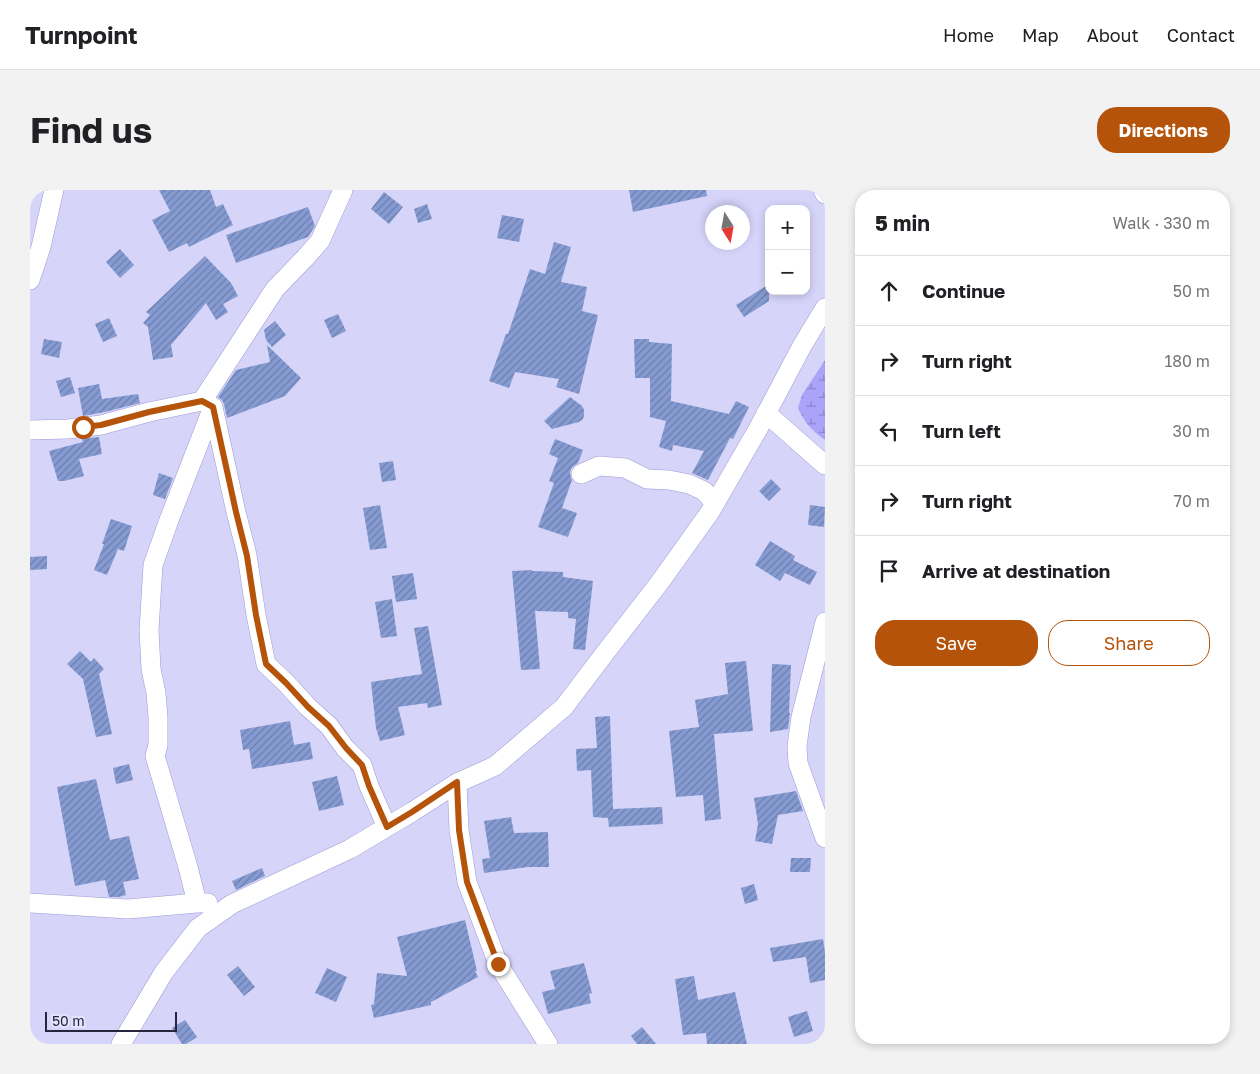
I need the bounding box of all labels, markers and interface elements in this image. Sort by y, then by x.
text: Turnpoint [25,20,138,49]
text: Home [943,24,994,46]
text: Map [1022,24,1059,46]
text: About [1087,24,1139,46]
text: Contact [1167,24,1235,46]
button: Directions [1097,107,1230,153]
text: Find us [30,109,152,151]
north arrow [705,205,750,250]
map controls [765,205,810,295]
button: + [765,205,810,250]
text: 5 min [875,210,930,236]
text: Walk · 330 m [1112,213,1210,233]
button: − [765,250,810,295]
icon: ahead [875,277,903,305]
text: Continue [922,279,1005,302]
text: 50 m [1173,281,1210,301]
icon: right [875,347,903,375]
text: Turn right [922,349,1012,372]
text: 180 m [1164,351,1210,371]
route start [72,416,95,439]
icon: left [875,417,903,445]
text: Turn left [922,419,1001,442]
text: 30 m [1173,421,1210,441]
icon: right [875,487,903,515]
text: Turn right [922,489,1012,512]
text: 70 m [1173,491,1210,511]
icon: arrive [875,557,903,585]
text: Arrive at destination [922,559,1110,582]
button: Save [875,620,1038,666]
button: Share [1048,620,1210,666]
route end [487,953,510,976]
scale bar [45,1009,178,1032]
text: 50 m [52,1012,85,1029]

